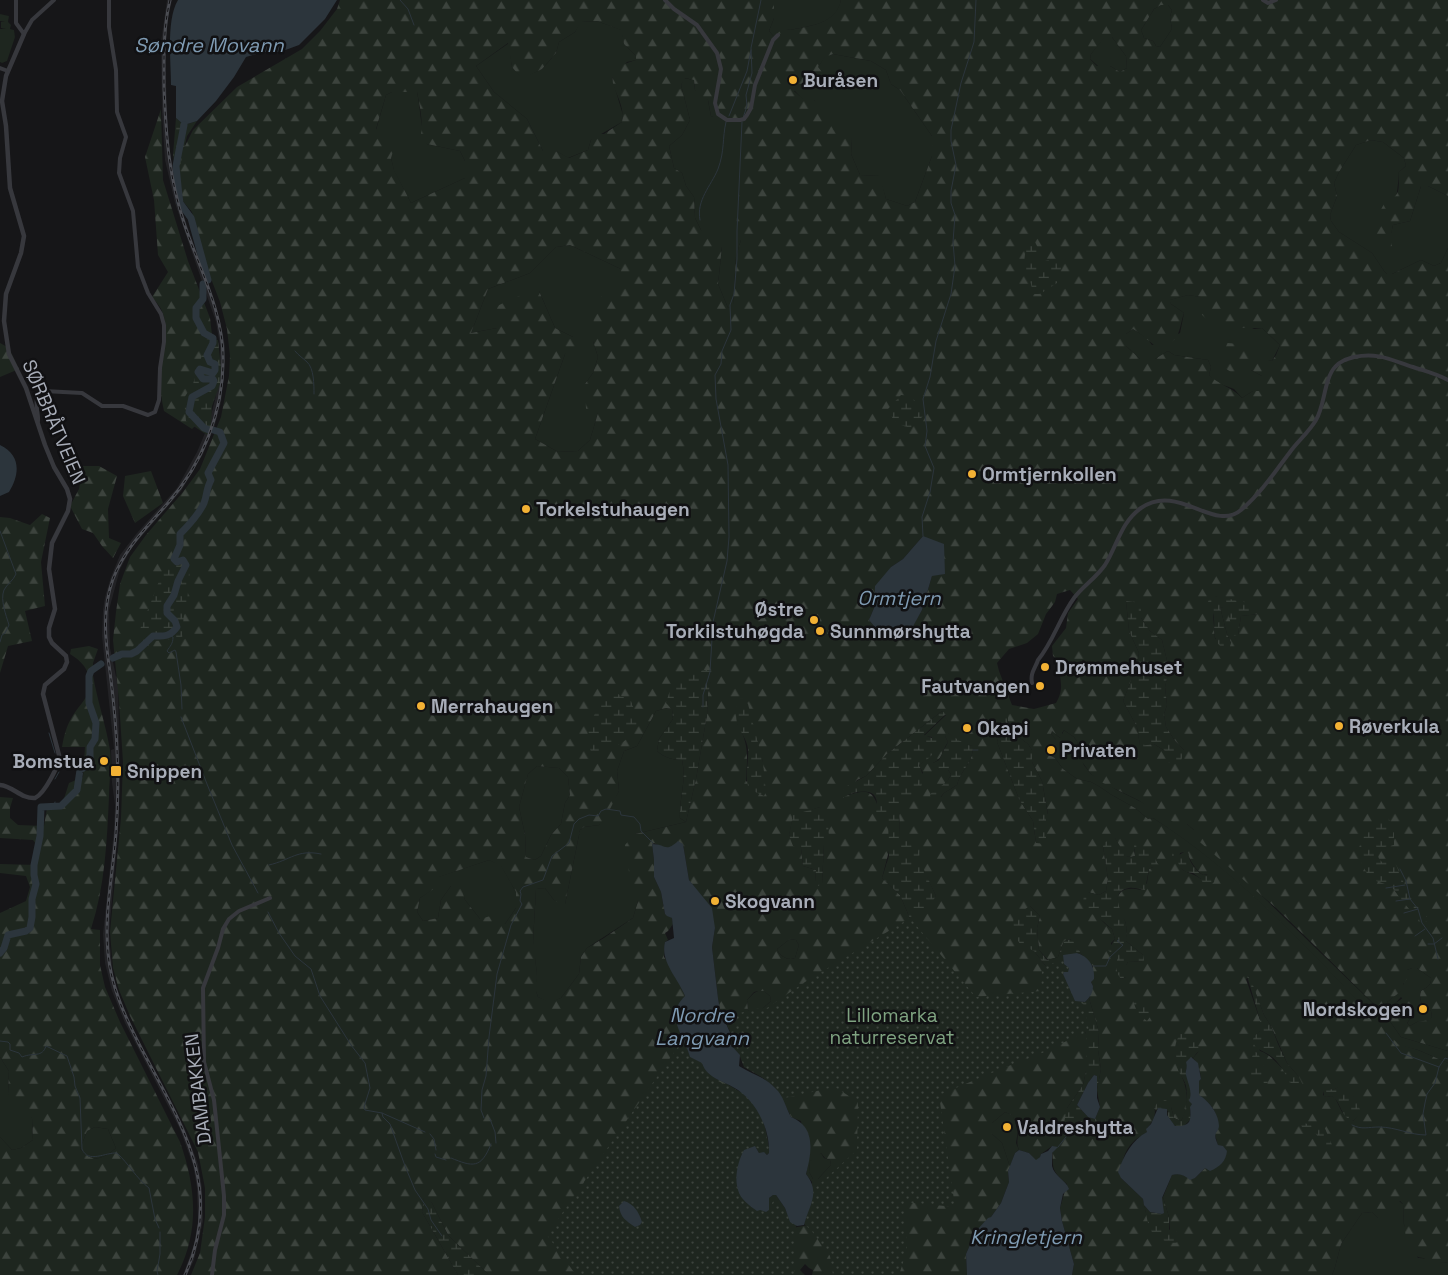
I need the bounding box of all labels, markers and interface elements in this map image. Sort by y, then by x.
water label: Søndre Movann [134,32,285,58]
place label: Buråsen [803,68,878,93]
marker: Buråsen [787,74,799,86]
street label: SØRBRÅTVEIEN [17,356,91,488]
place label: Ormtjernkollen [982,462,1117,487]
marker: Ormtjernkollen [966,468,978,480]
place label: Torkelstuhaugen [536,497,690,522]
marker: Torkelstuhaugen [520,503,532,515]
water label: Ormtjern [857,585,942,611]
place label: Østre Torkilstuhøgda [666,597,804,644]
marker: Østre Torkilstuhøgda [808,614,820,626]
place label: Sunnmørshytta [830,619,971,644]
marker: Sunnmørshytta [814,625,826,637]
place label: Drømmehuset [1055,655,1182,680]
marker: Drømmehuset [1039,661,1051,673]
place label: Fautvangen [921,674,1030,699]
marker: Fautvangen [1034,680,1046,692]
place label: Merrahaugen [431,694,553,719]
marker: Merrahaugen [415,700,427,712]
place label: Røverkula [1349,714,1439,739]
place label: Okapi [977,716,1029,741]
marker: Røverkula [1333,720,1345,732]
marker: Okapi [961,722,973,734]
place label: Privaten [1061,738,1137,763]
marker: Privaten [1045,744,1057,756]
place label: Bomstua [12,749,94,774]
marker: Bomstua [98,755,110,767]
place label: Snippen [127,759,202,784]
marker: Snippen [109,764,123,778]
place label: Skogvann [725,889,815,914]
marker: Skogvann [709,895,721,907]
place label: Nordskogen [1303,997,1413,1022]
water label: Nordre Langvann [655,1002,750,1051]
park label: Lillomarka naturreservat [829,1003,955,1050]
marker: Nordskogen [1417,1003,1429,1015]
street label: DAMBAKKEN [179,1032,217,1146]
place label: Valdreshytta [1017,1115,1134,1140]
marker: Valdreshytta [1001,1121,1013,1133]
water label: Kringletjern [970,1224,1083,1250]

